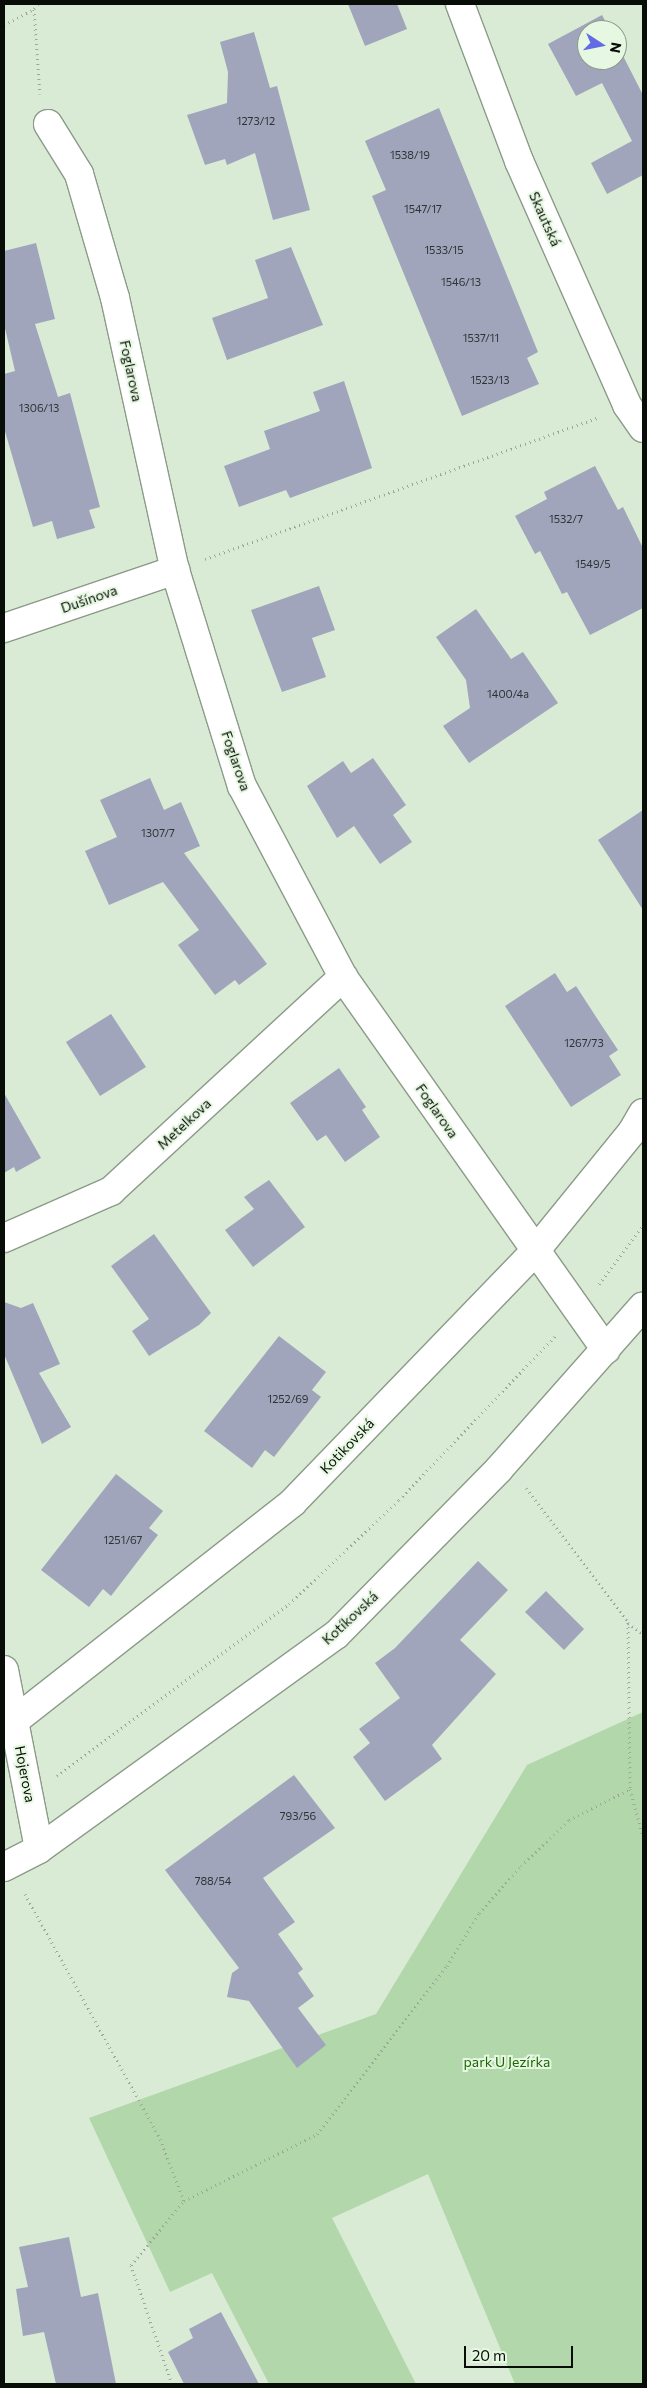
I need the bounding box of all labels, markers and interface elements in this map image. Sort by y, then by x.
north arrow [577,20,627,70]
text: N [607,41,626,55]
house number: 1273/12 [237,114,275,128]
house number: 1538/19 [390,148,430,162]
street label: Skautská [526,189,564,249]
house number: 1547/17 [404,202,442,216]
house number: 1533/15 [424,243,464,257]
house number: 1546/13 [441,275,481,289]
house number: 1537/11 [463,331,499,345]
street label: Foglarova [116,339,146,403]
house number: 1523/13 [470,373,510,387]
house number: 1306/13 [19,401,59,415]
house number: 1532/7 [549,512,583,526]
house number: 1549/5 [575,557,611,571]
street label: Dušínova [59,582,119,616]
house number: 1400/4a [487,687,529,701]
street label: Foglarova [218,729,254,793]
house number: 1307/7 [141,826,175,840]
house number: 1267/73 [564,1036,604,1050]
street label: Foglarova [412,1081,462,1141]
street label: Metelkova [154,1095,214,1153]
house number: 1252/69 [267,1392,309,1406]
street label: Kotikovská [317,1415,377,1477]
house number: 1251/67 [104,1533,142,1547]
street label: Kotíkovská [319,1588,381,1648]
street label: Hojerova [11,1744,39,1804]
house number: 793/56 [280,1809,316,1823]
house number: 788/54 [195,1874,231,1888]
park label: park U Jezírka [464,2054,550,2070]
scale bar [467,2336,576,2368]
text: 20 m [472,2346,506,2364]

